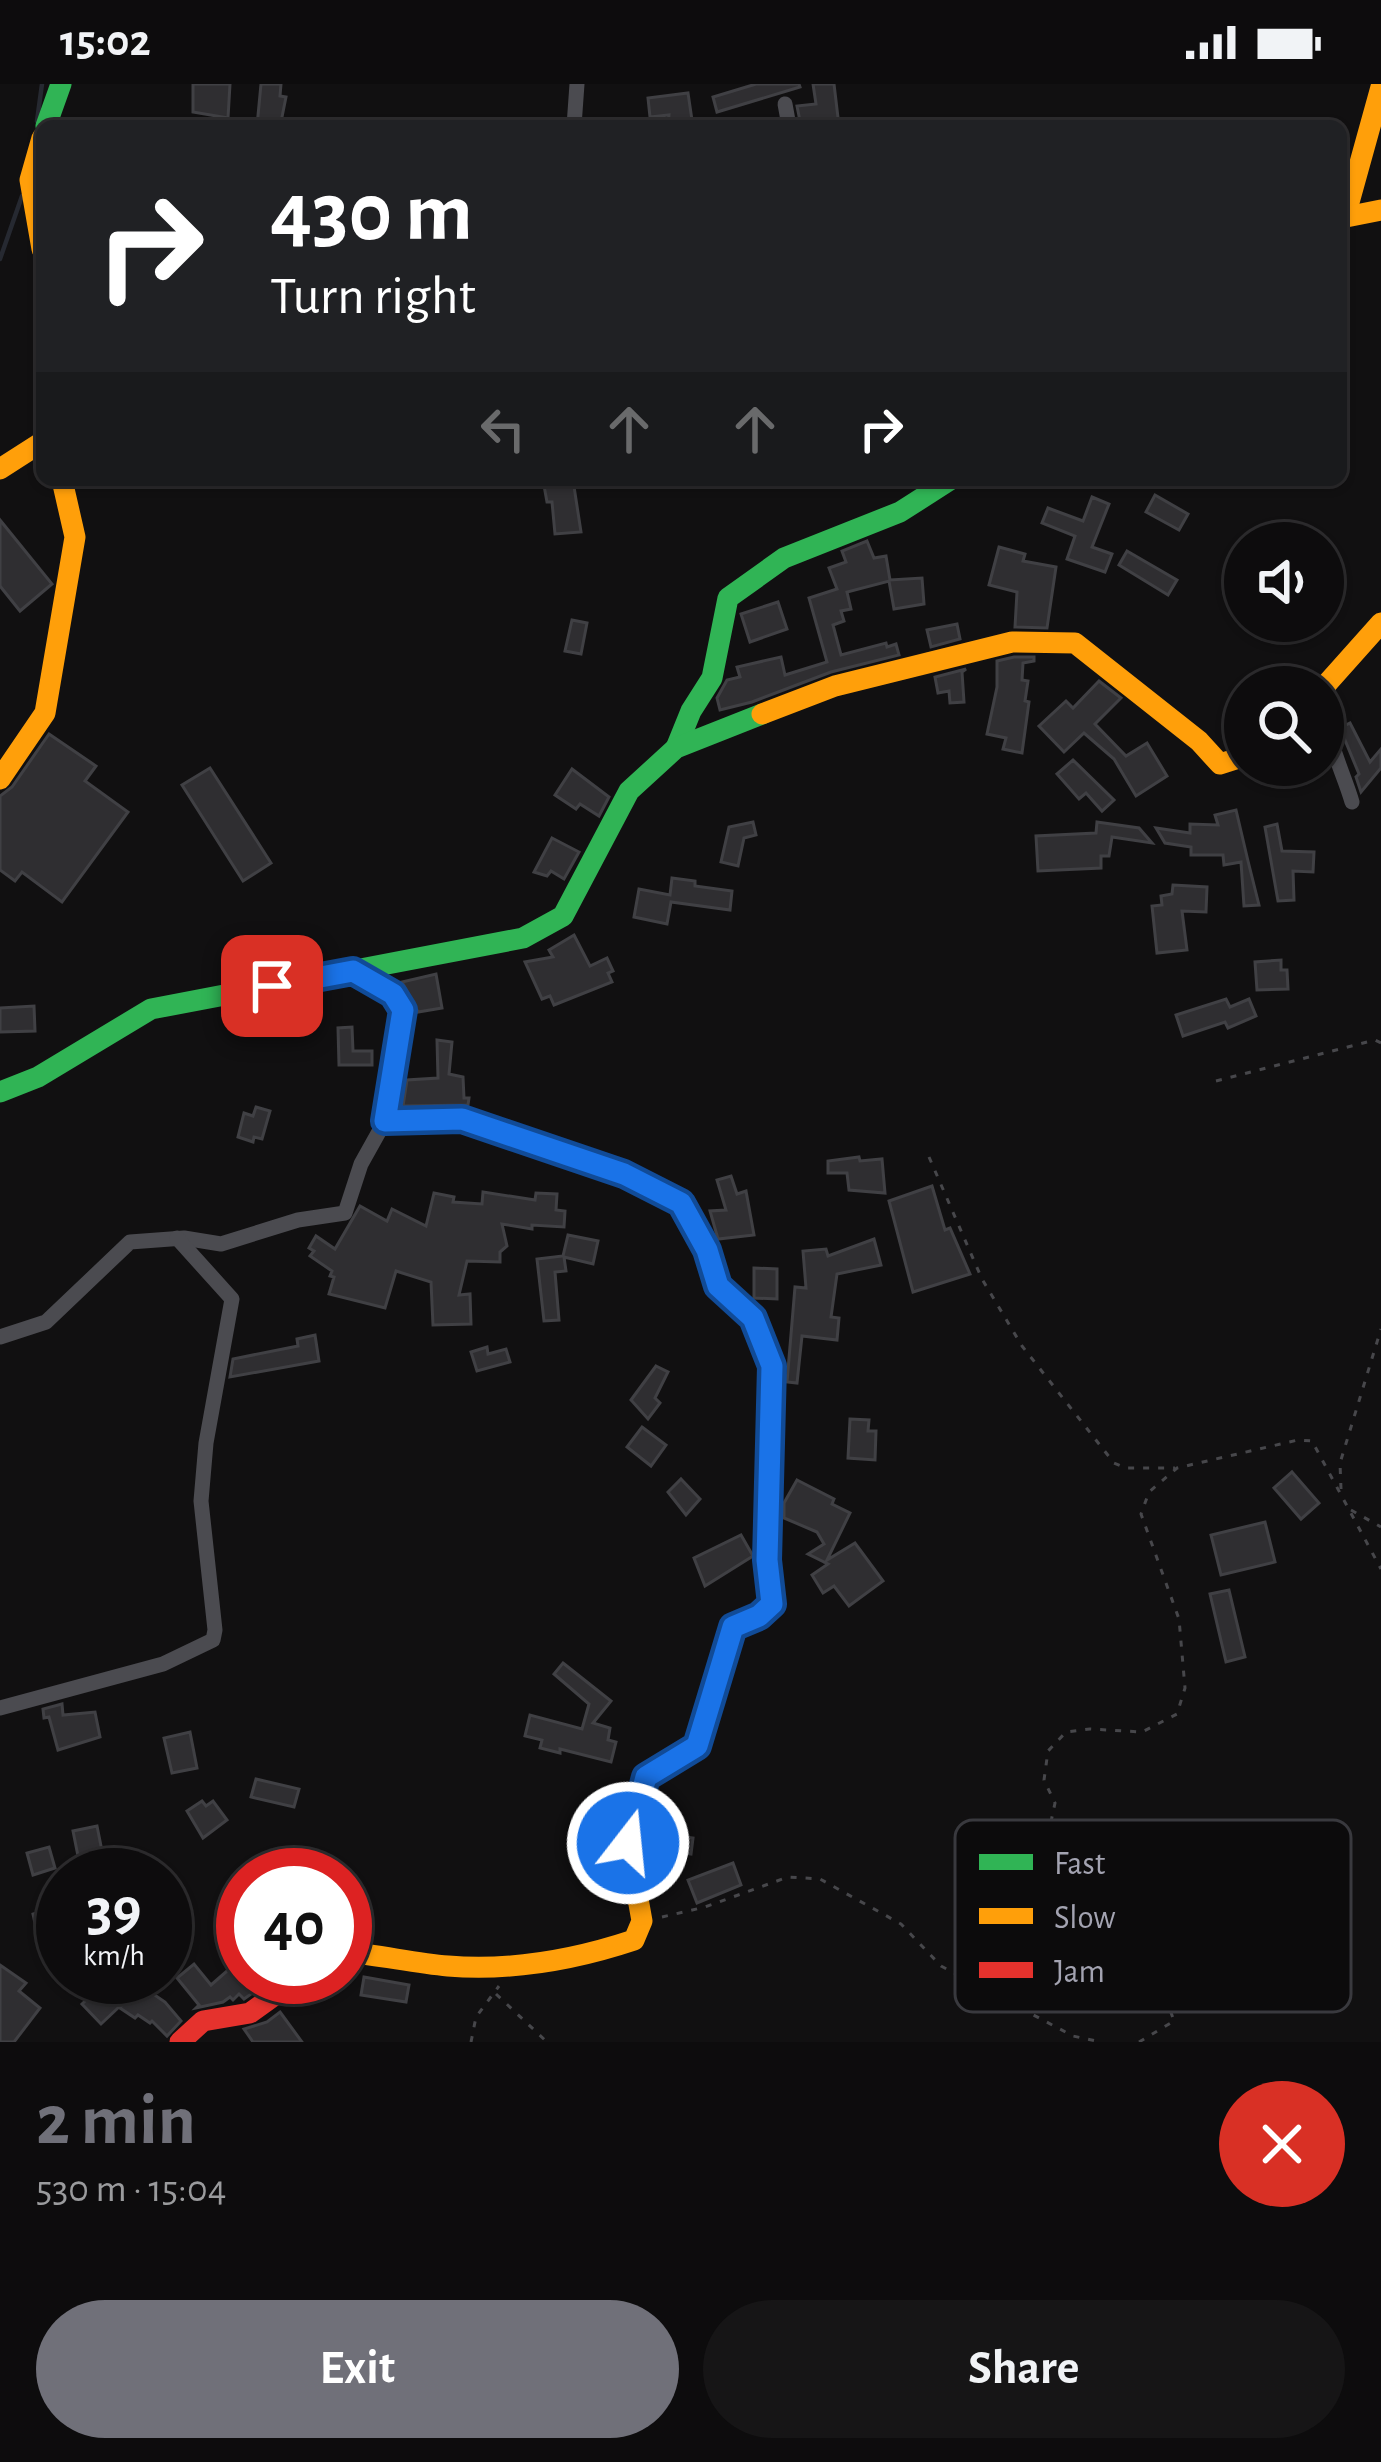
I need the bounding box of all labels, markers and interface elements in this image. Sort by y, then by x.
text: 15:02 [60,19,151,64]
icon: right [72,168,228,324]
text: 430 m [270,172,473,256]
text: Turn right [270,270,476,324]
icon: left [470,396,536,462]
icon: ahead [596,396,662,462]
icon: ahead [722,396,788,462]
icon: right [848,396,914,462]
map controls [1224,522,1344,786]
button: sound [1224,522,1344,642]
button: search [1224,666,1344,786]
pin [221,935,323,1037]
icon: arrive [239,953,305,1019]
position arrow [565,1780,691,1906]
legend [955,1820,1351,2012]
speed limit sign: 40 [216,1848,372,2004]
text: Fast [1054,1848,1106,1881]
text: 39 [87,1881,141,1941]
text: Slow [1054,1902,1115,1935]
text: km/h [83,1941,145,1971]
text: Jam [1054,1956,1105,1989]
button: close [1219,2081,1345,2207]
text: 2 min [36,2085,196,2157]
text: 530 m · 15:04 [36,2170,226,2209]
button: Exit [36,2300,679,2438]
button: Share [703,2300,1345,2438]

